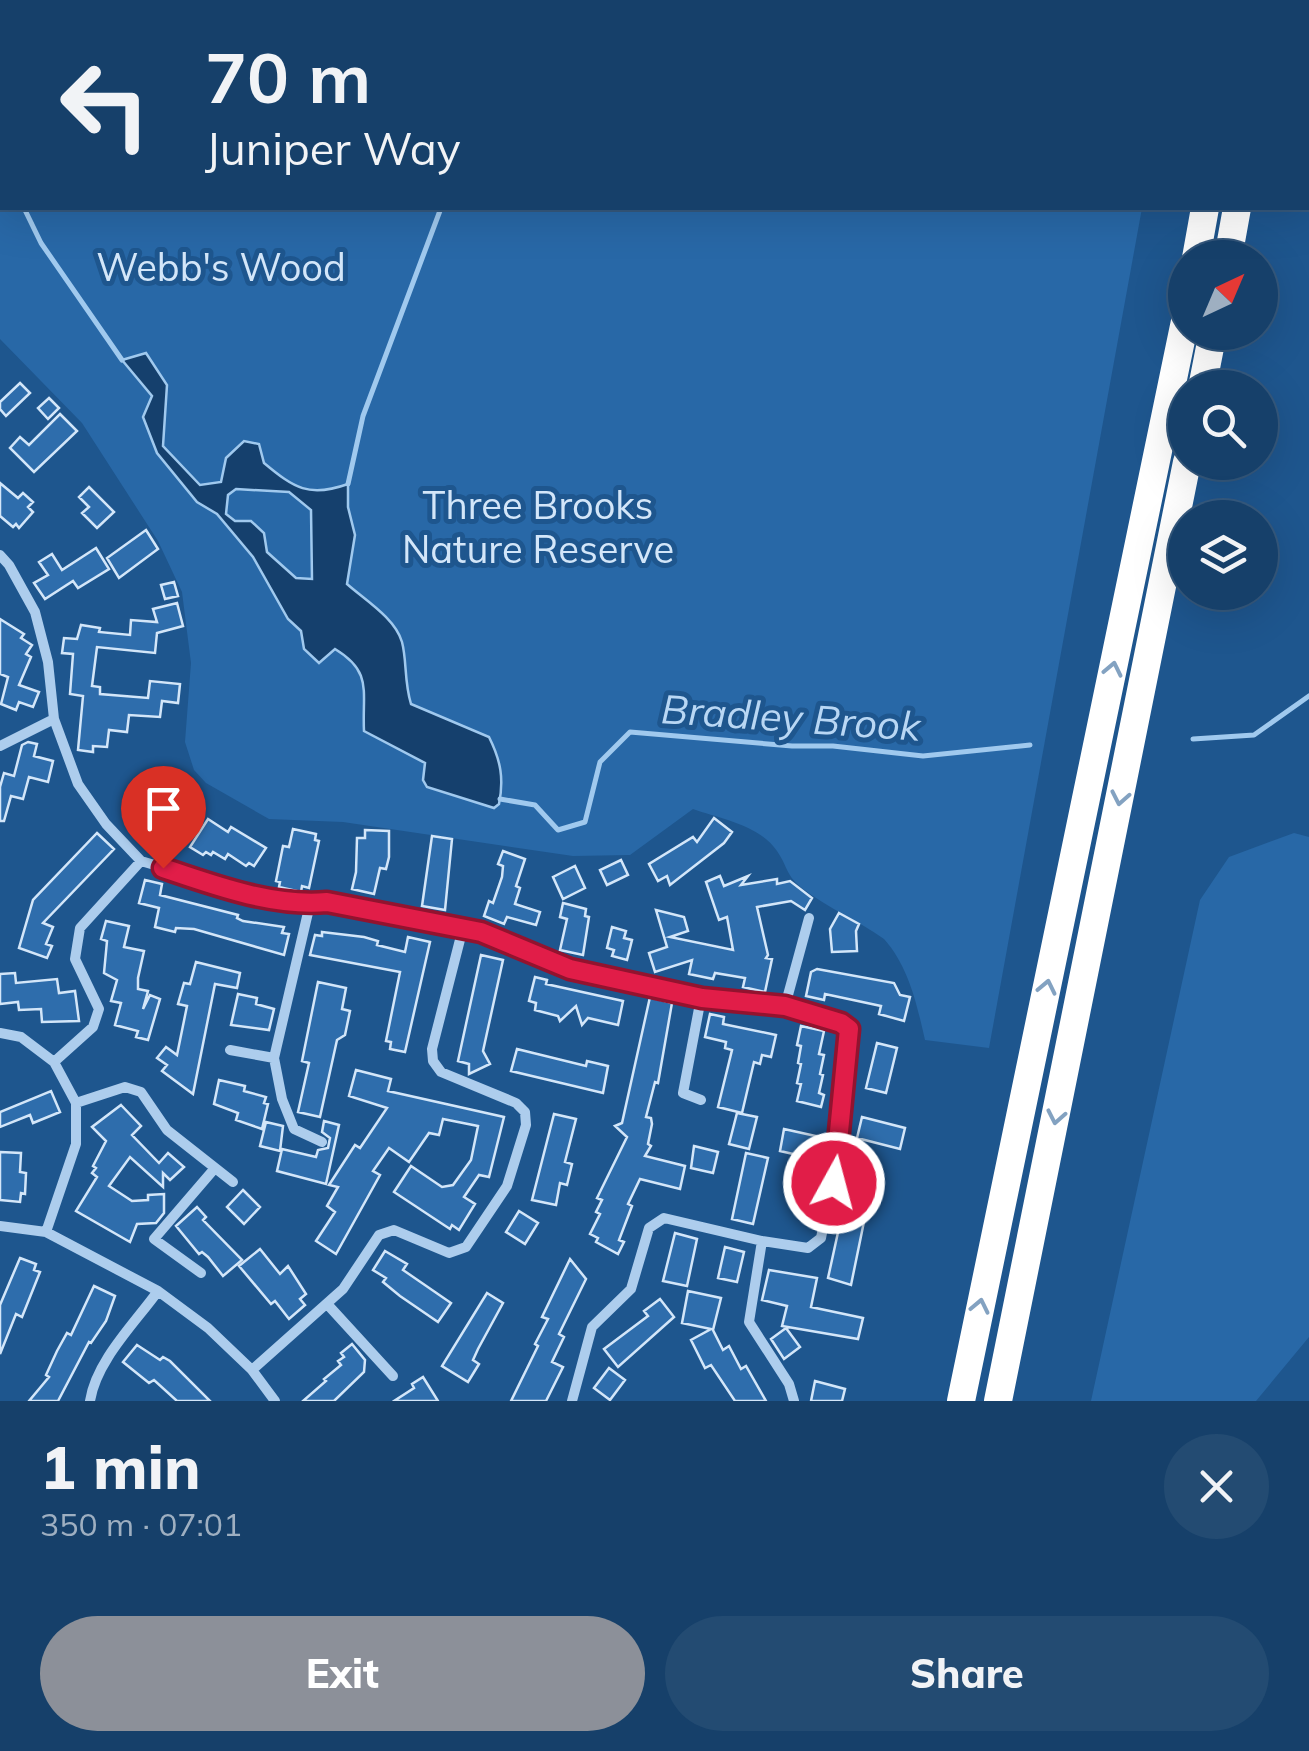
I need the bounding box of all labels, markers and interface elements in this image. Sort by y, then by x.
text: 70 m [205,33,371,121]
icon: left [40,40,170,170]
text: Juniper Way [205,120,461,176]
north arrow [1168,240,1278,350]
map controls [1168,240,1278,610]
park label: Webb's Wood [96,243,346,291]
button: search [1168,370,1278,480]
park label: Three Brooks Nature Reserve [402,481,674,573]
button: layers [1168,500,1278,610]
one-way arrow [1102,661,1123,678]
water label: Bradley Brook [660,683,924,751]
pin [121,766,206,869]
icon: arrive [136,781,191,836]
one-way arrow [1110,789,1131,806]
one-way arrow [1035,979,1056,996]
one-way arrow [1046,1108,1067,1125]
position arrow [782,1131,886,1235]
one-way arrow [969,1297,990,1314]
text: 1 min [40,1429,201,1504]
button: close [1164,1434,1269,1539]
text: 350 m · 07:01 [40,1504,242,1544]
button: Exit [40,1616,645,1731]
button: Share [665,1616,1269,1731]

